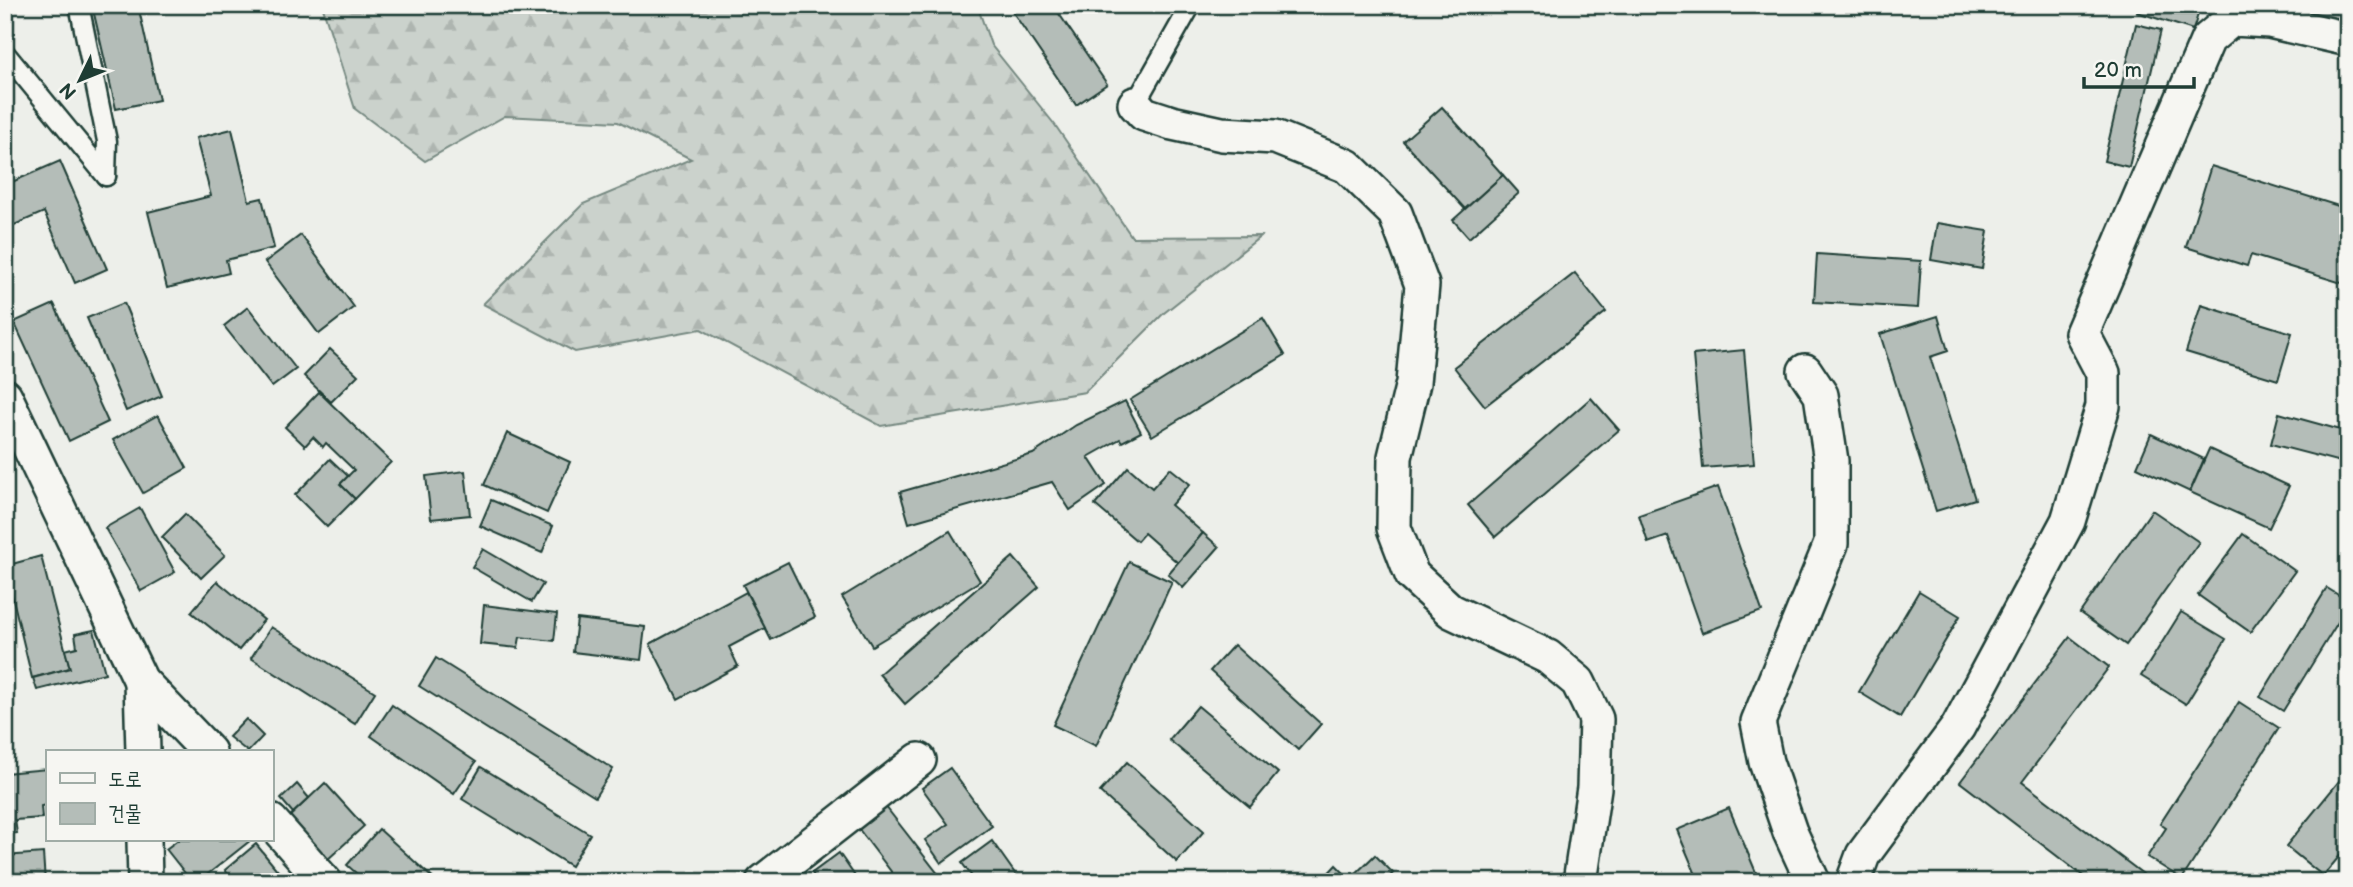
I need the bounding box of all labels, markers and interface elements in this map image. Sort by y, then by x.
north arrow [46,46,116,116]
scale bar [2084,46,2194,90]
text: 20 m [2094,58,2142,83]
text: N [55,78,82,104]
legend [46,750,273,842]
text: 도로 [108,767,142,792]
text: 건물 [108,801,142,826]

